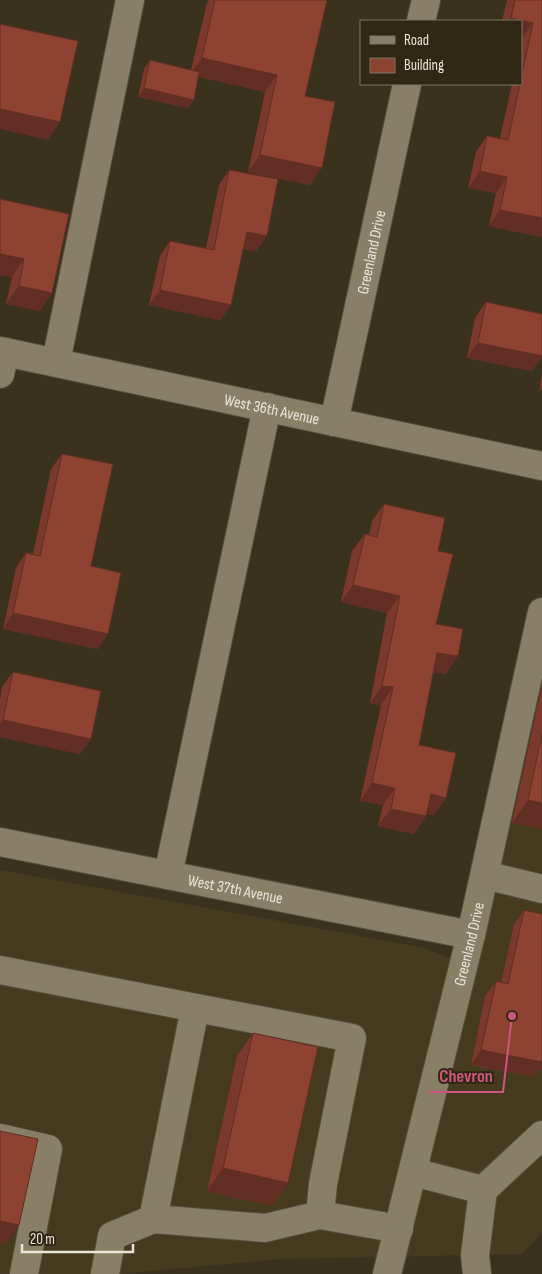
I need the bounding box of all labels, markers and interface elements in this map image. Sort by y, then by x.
legend [360,20,522,85]
text: Road [404,31,429,50]
text: Building [404,56,444,75]
street label: Greenland Drive [354,209,390,296]
street label: West 36th Avenue [222,391,321,430]
street label: West 37th Avenue [186,871,284,909]
street label: Greenland Drive [451,901,489,988]
callout: Chevron [429,1059,503,1092]
text: Chevron [439,1066,493,1087]
scale bar [22,1222,134,1254]
text: 20 m [30,1230,55,1249]

